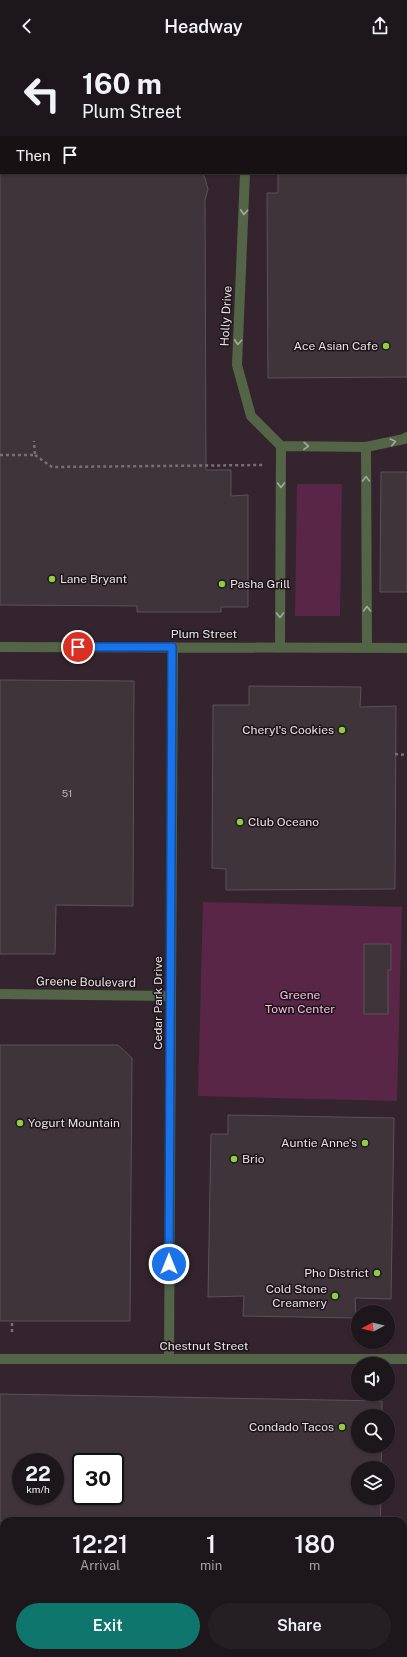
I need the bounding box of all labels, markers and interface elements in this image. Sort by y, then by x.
icon: back [16,15,38,37]
icon: share [369,15,391,37]
text: Headway [164,16,243,37]
text: 160 m [82,67,162,100]
icon: left [16,68,68,120]
text: Plum Street [82,101,182,122]
icon: arrive [59,144,81,166]
text: Then [16,147,51,164]
one-way arrow [239,209,248,215]
street label: Holly Drive [217,285,235,347]
one-way arrow [234,339,242,345]
place label: Ace Asian Cafe [294,339,378,353]
marker: Ace Asian Cafe [381,341,391,351]
one-way arrow [390,438,396,446]
one-way arrow [303,442,309,450]
one-way arrow [362,476,370,482]
one-way arrow [277,482,285,488]
place label: Lane Bryant [60,572,127,586]
marker: Lane Bryant [47,574,57,584]
place label: Pasha Grill [230,577,291,591]
marker: Pasha Grill [217,579,227,589]
one-way arrow [363,606,371,612]
one-way arrow [276,612,284,618]
street label: Plum Street [171,627,238,641]
pin [61,630,95,664]
icon: arrive [67,636,89,658]
place label: Cheryl's Cookies [242,723,334,737]
marker: Cheryl's Cookies [337,725,347,735]
house number: 51 [62,787,72,799]
place label: Club Oceano [248,815,319,829]
marker: Club Oceano [235,817,245,827]
street label: Cedar Park Drive [151,956,165,1050]
street label: Greene Boulevard [36,974,136,990]
park label: Greene Town Center [265,988,335,1016]
place label: Yogurt Mountain [28,1116,120,1130]
marker: Yogurt Mountain [15,1118,25,1128]
place label: Auntie Anne's [281,1136,357,1150]
marker: Auntie Anne's [360,1138,370,1148]
place label: Brio [242,1152,265,1166]
marker: Brio [229,1154,239,1164]
position arrow [148,1243,190,1285]
place label: Pho District [304,1266,369,1280]
marker: Pho District [372,1268,382,1278]
place label: Cold Stone Creamery [266,1282,328,1310]
marker: Cold Stone Creamery [330,1291,340,1301]
north arrow [351,1305,395,1349]
map controls [351,1305,395,1505]
street label: Chestnut Street [159,1339,249,1353]
button: sound [351,1357,395,1401]
button: search [351,1409,395,1453]
place label: Condado Tacos [249,1420,334,1434]
marker: Condado Tacos [337,1422,347,1432]
speed limit sign: 30 [72,1453,124,1505]
button: layers [351,1461,395,1505]
text: 22 [25,1462,51,1486]
text: km/h [26,1483,50,1495]
text: 12:21 [72,1530,128,1558]
text: 1 [206,1530,216,1558]
text: 180 [294,1530,335,1558]
text: Arrival [80,1558,120,1573]
text: min [200,1558,222,1573]
text: m [309,1558,320,1573]
button: Exit [16,1603,200,1649]
button: Share [208,1603,391,1649]

